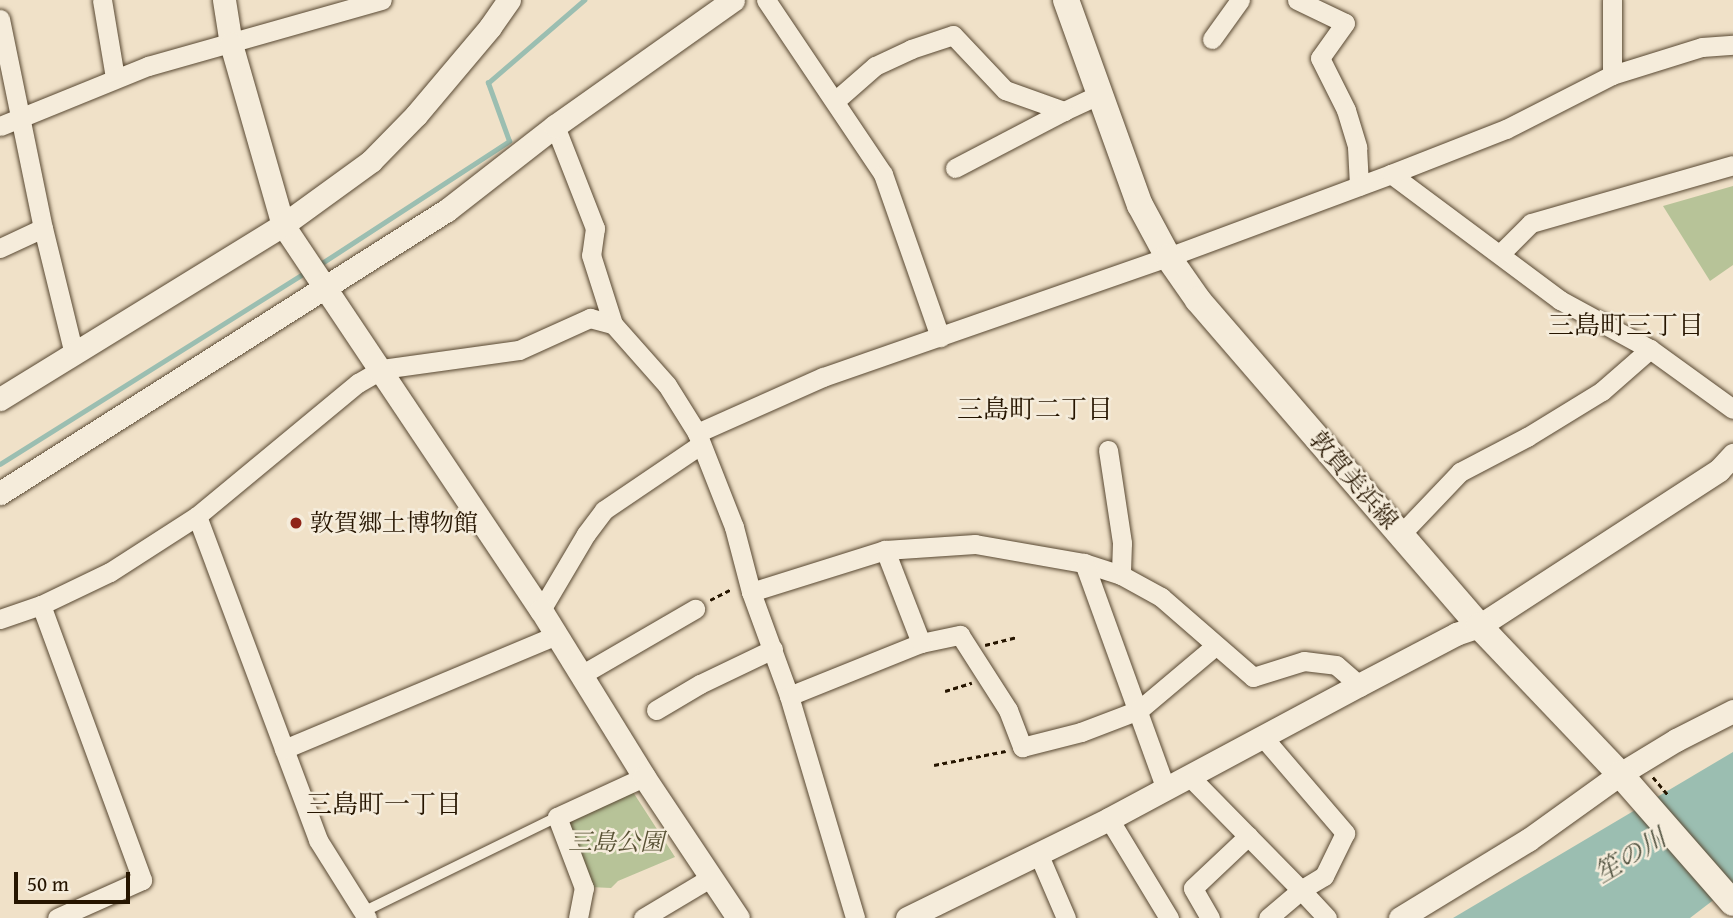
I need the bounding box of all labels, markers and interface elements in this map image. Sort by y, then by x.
district label: 三島町三丁目 [1548,309,1704,341]
district label: 三島町二丁目 [957,393,1113,425]
street label: 敦賀美浜線 [1304,425,1404,535]
place label: 敦賀郷土博物館 [310,509,478,537]
marker: 敦賀郷土博物館 [288,515,304,531]
district label: 三島町一丁目 [306,788,462,820]
water label: 笙の川 [1589,822,1671,888]
park label: 三島公園 [568,828,664,856]
scale bar [18,858,133,902]
text: 50 m [27,868,69,899]

